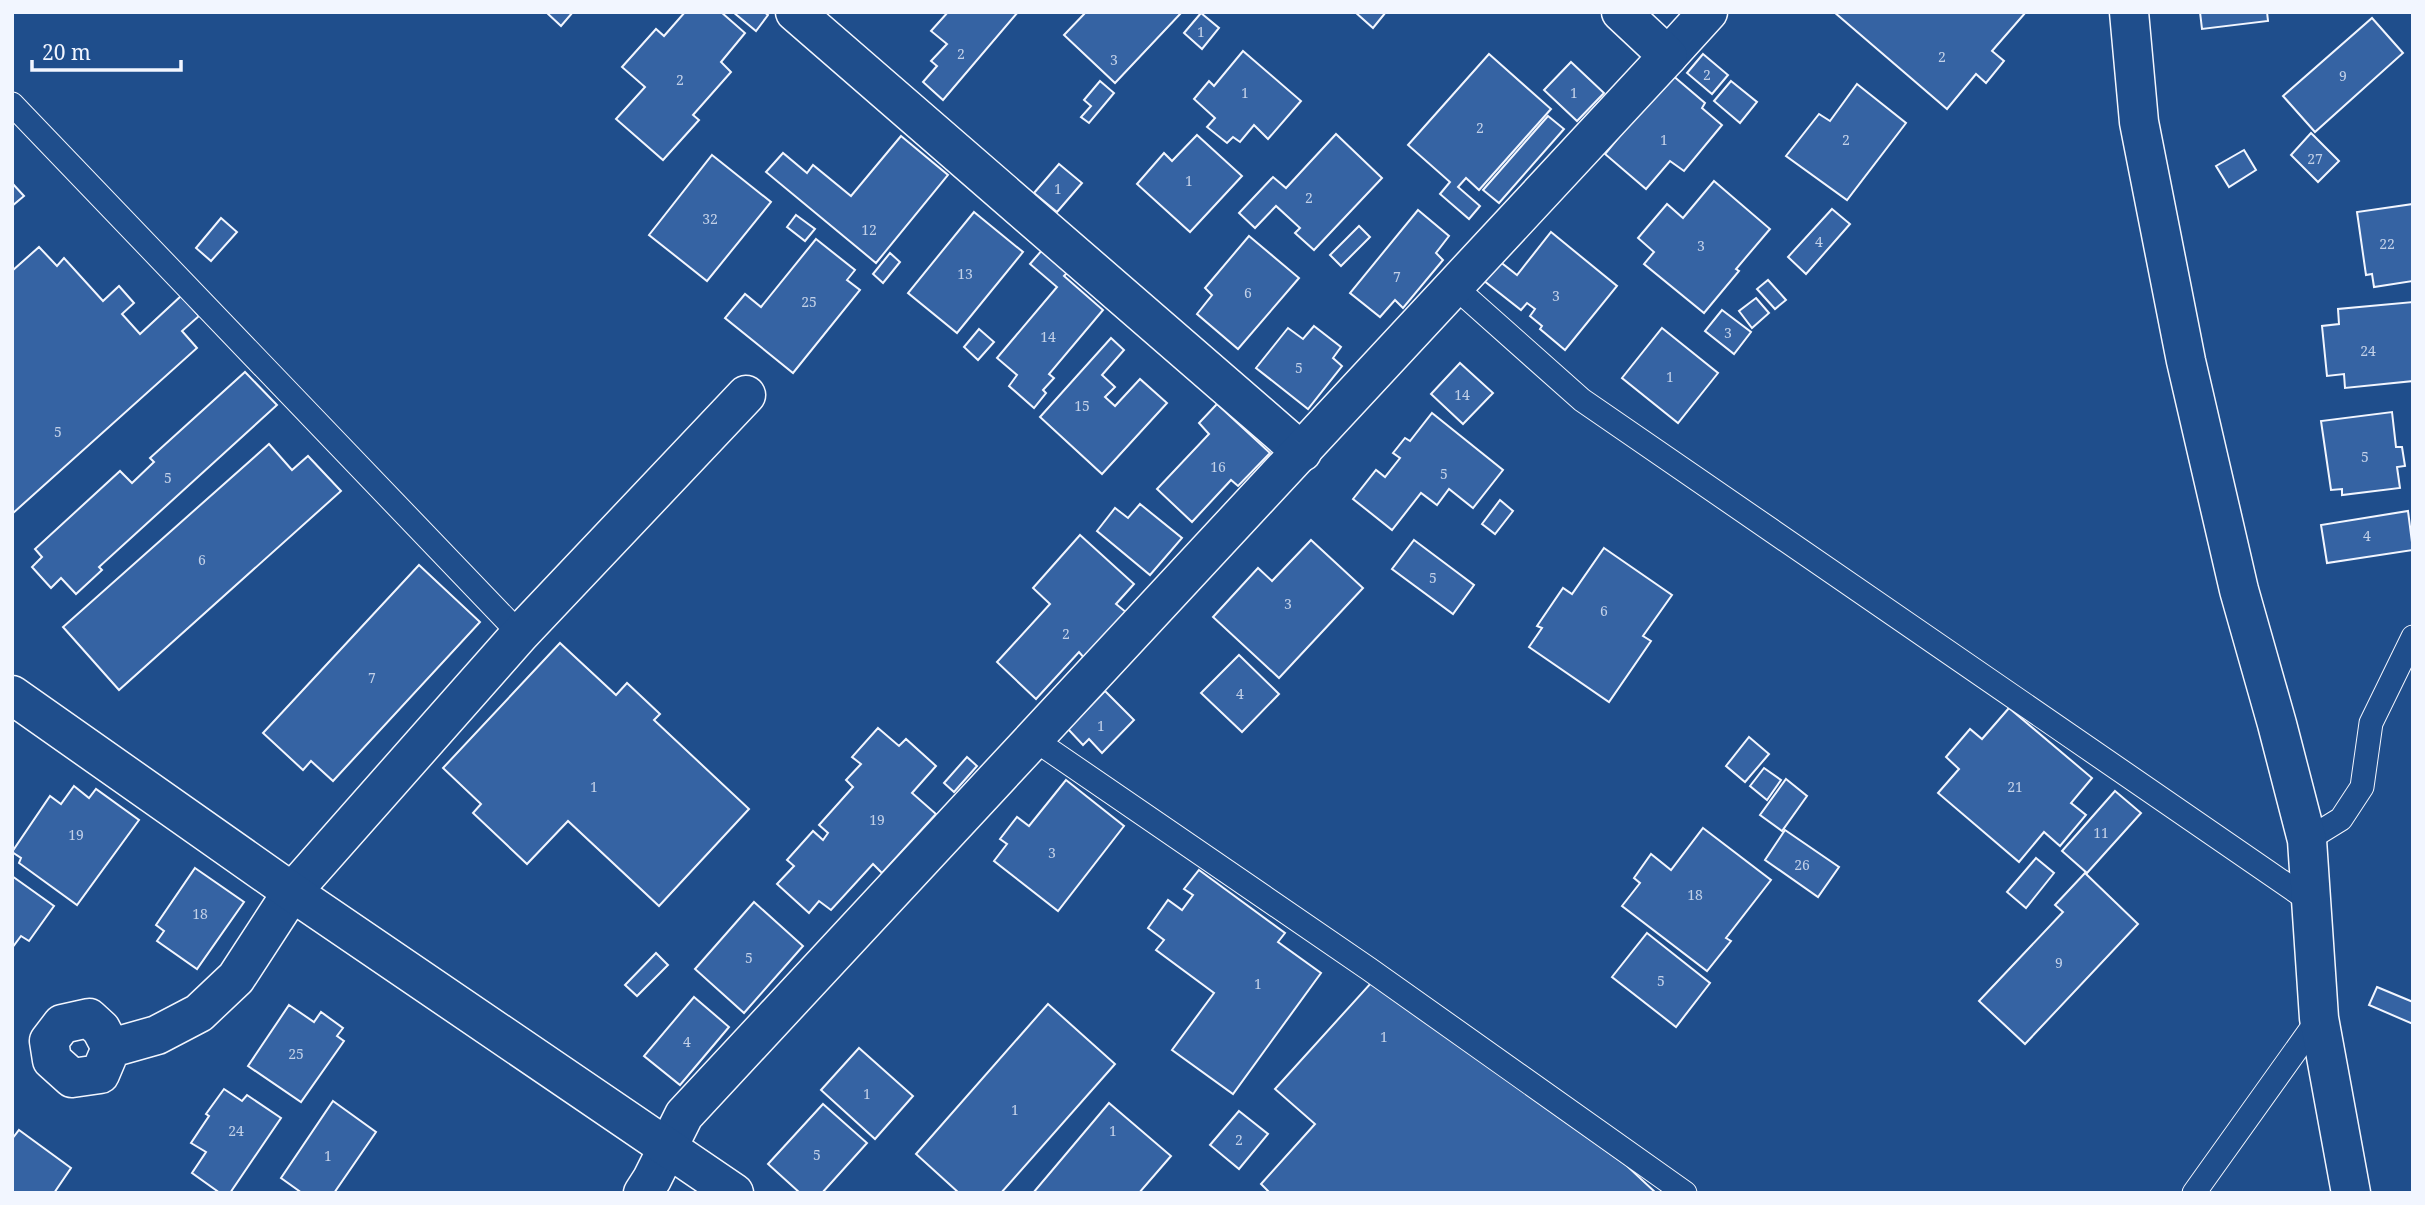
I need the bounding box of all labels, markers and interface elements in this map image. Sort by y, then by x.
house number: 1 [1197,22,1205,41]
scale bar [32,28,180,72]
text: 20 m [42,38,91,66]
house number: 2 [957,44,965,63]
house number: 2 [1938,47,1946,66]
house number: 3 [1110,50,1118,69]
house number: 2 [1703,65,1711,84]
house number: 9 [2339,66,2347,85]
house number: 2 [676,70,684,89]
house number: 1 [1241,83,1249,102]
house number: 1 [1570,83,1578,102]
house number: 2 [1476,118,1484,137]
house number: 1 [1660,130,1668,149]
house number: 2 [1842,130,1850,149]
house number: 27 [2307,149,2323,168]
house number: 1 [1185,171,1193,190]
house number: 1 [1054,179,1062,198]
house number: 2 [1305,188,1313,207]
house number: 32 [702,209,718,228]
house number: 12 [861,220,877,239]
house number: 4 [1815,232,1823,251]
house number: 22 [2379,234,2395,253]
house number: 3 [1697,236,1705,255]
house number: 13 [957,264,973,283]
house number: 7 [1393,267,1401,286]
house number: 6 [1244,283,1252,302]
house number: 3 [1552,286,1560,305]
house number: 25 [801,292,817,311]
house number: 3 [1724,323,1732,342]
house number: 14 [1040,327,1056,346]
house number: 24 [2360,341,2376,360]
house number: 5 [1295,358,1303,377]
house number: 1 [1666,367,1674,386]
house number: 14 [1454,385,1470,404]
house number: 15 [1074,396,1090,415]
house number: 5 [54,422,62,441]
house number: 5 [2361,447,2369,466]
house number: 16 [1210,457,1226,476]
house number: 5 [1440,464,1448,483]
house number: 5 [164,468,172,487]
house number: 4 [2363,526,2371,545]
house number: 6 [198,550,206,569]
house number: 5 [1429,568,1437,587]
house number: 3 [1284,594,1292,613]
house number: 6 [1600,601,1608,620]
house number: 2 [1062,624,1070,643]
house number: 7 [368,668,376,687]
house number: 4 [1236,684,1244,703]
house number: 1 [1097,716,1105,735]
house number: 1 [590,777,598,796]
house number: 21 [2007,777,2023,796]
house number: 19 [869,810,885,829]
house number: 11 [2093,823,2109,842]
house number: 19 [68,825,84,844]
house number: 3 [1048,843,1056,862]
house number: 26 [1794,855,1810,874]
house number: 18 [1687,885,1703,904]
house number: 18 [192,904,208,923]
house number: 5 [745,948,753,967]
house number: 9 [2055,953,2063,972]
house number: 5 [1657,971,1665,990]
house number: 1 [1254,974,1262,993]
house number: 1 [1380,1027,1388,1046]
house number: 4 [683,1032,691,1051]
house number: 25 [288,1044,304,1063]
house number: 1 [863,1084,871,1103]
house number: 1 [1011,1100,1019,1119]
house number: 24 [228,1121,244,1140]
house number: 1 [1109,1121,1117,1140]
house number: 2 [1235,1130,1243,1149]
house number: 5 [813,1145,821,1164]
house number: 1 [324,1146,332,1165]

